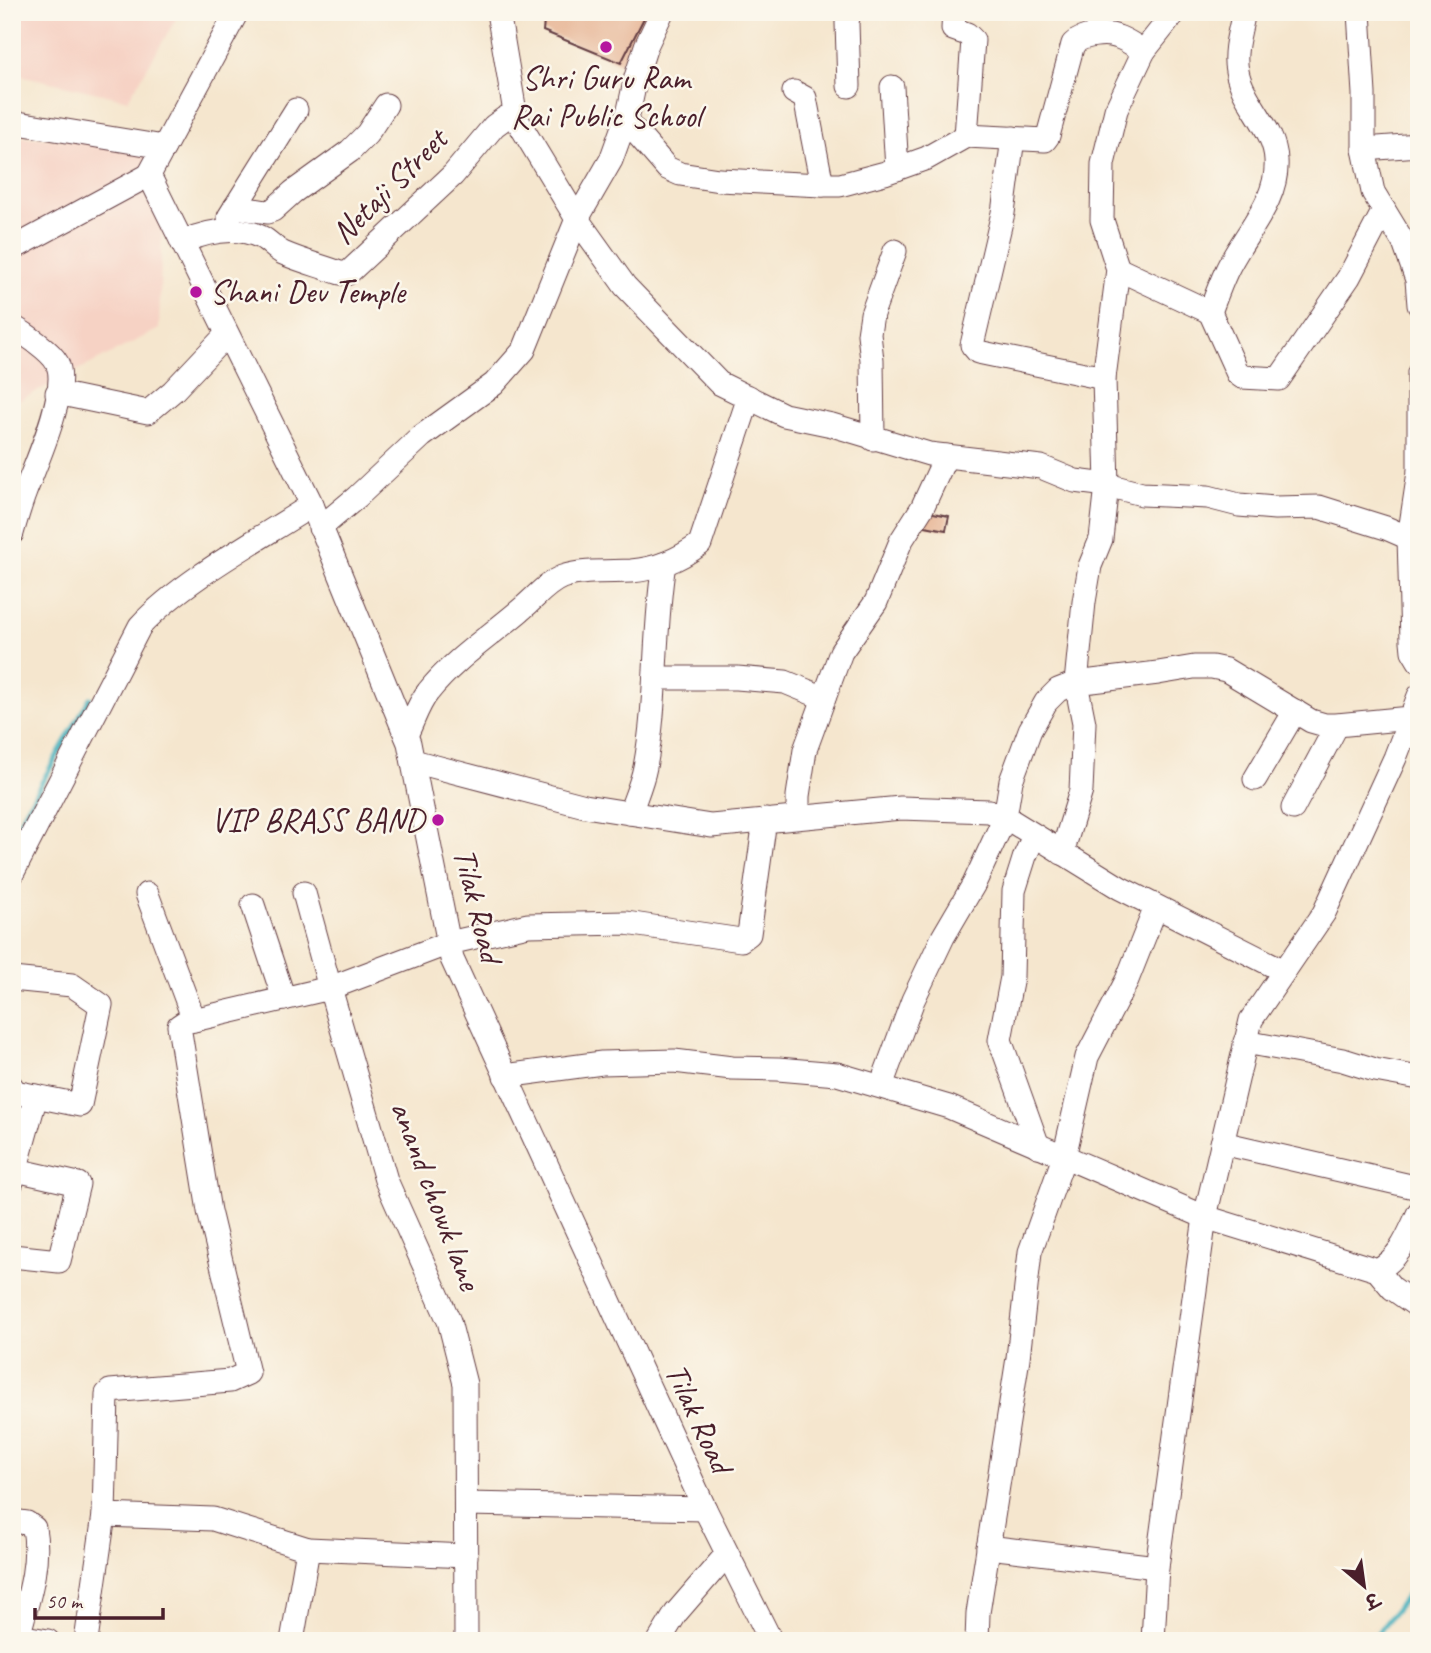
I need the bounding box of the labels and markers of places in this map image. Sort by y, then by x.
marker: Shri Guru Ram Rai Public School [598,39,614,55]
place label: Shri Guru Ram Rai Public School [511,57,706,137]
place label: Shani Dev Temple [210,271,407,313]
marker: Shani Dev Temple [188,284,204,300]
place label: VIP BRASS BAND [211,799,427,841]
marker: VIP BRASS BAND [430,812,446,828]

